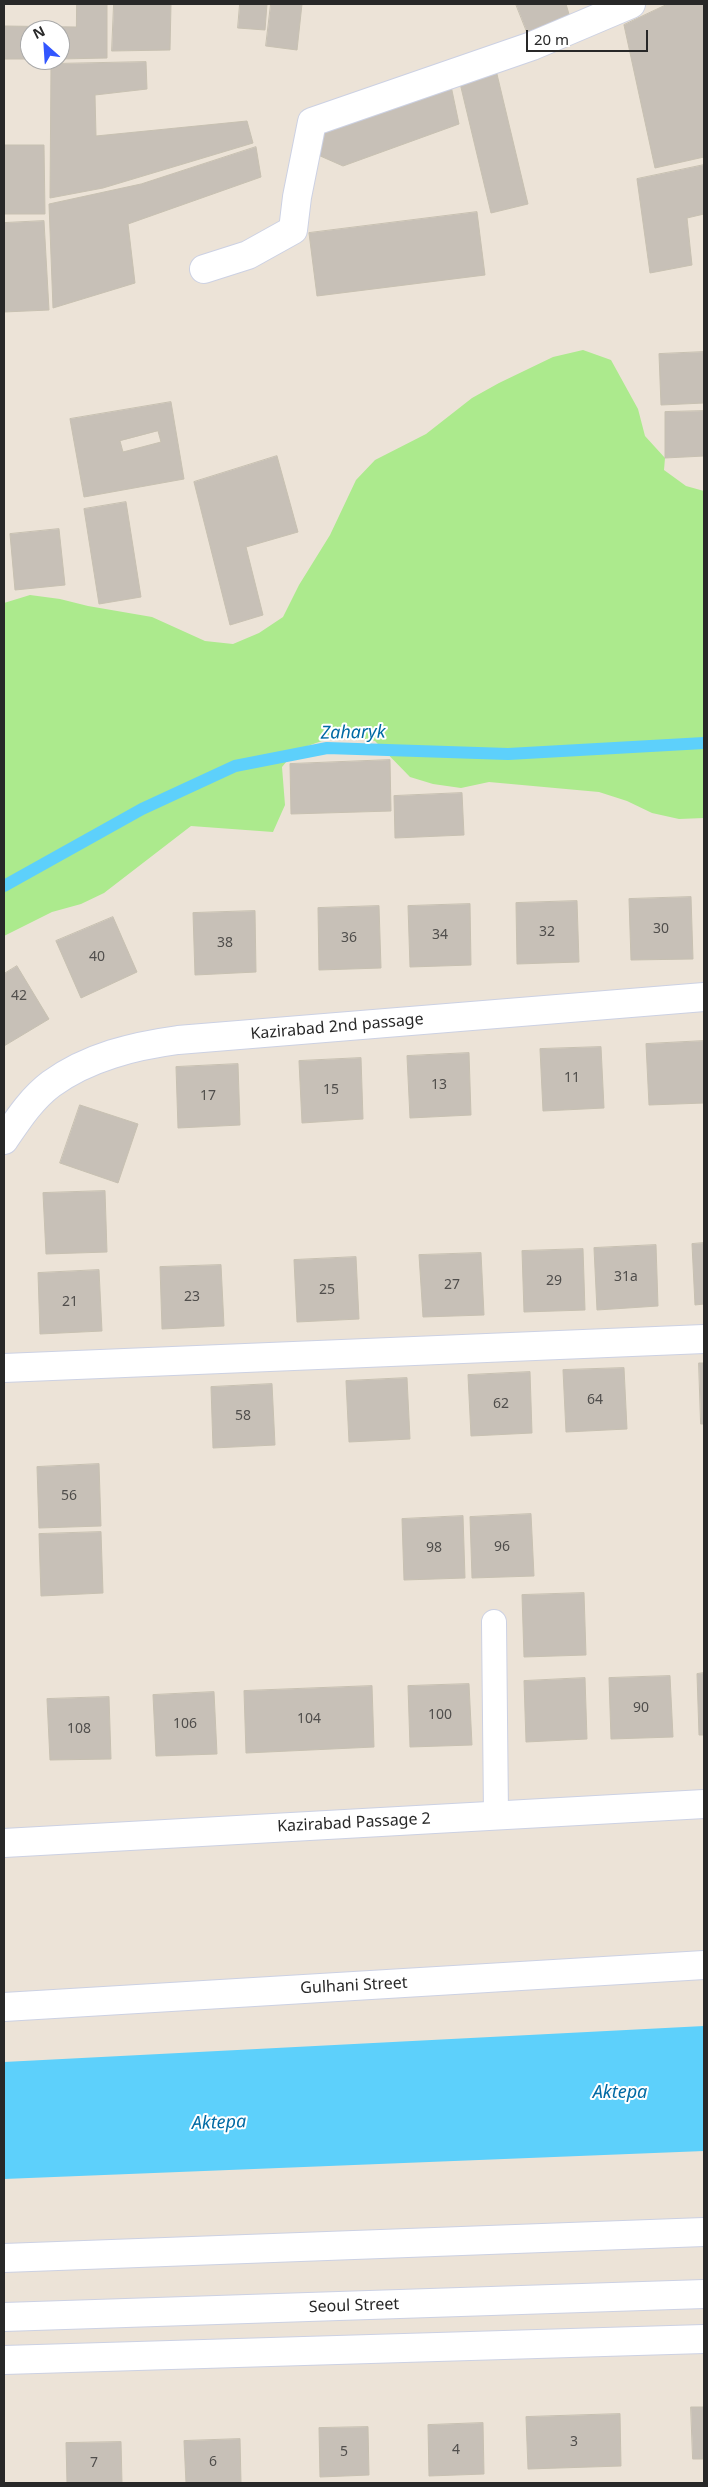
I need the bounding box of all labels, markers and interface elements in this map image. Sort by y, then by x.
north arrow [20,20,70,70]
scale bar [528,20,650,52]
text: N [29,21,48,43]
text: 20 m [534,29,569,49]
water label: Zaharyk [320,722,386,744]
house number: 30 [653,921,669,937]
house number: 32 [539,924,555,940]
house number: 34 [432,927,448,943]
house number: 36 [341,930,357,946]
house number: 38 [217,935,233,951]
house number: 40 [89,949,105,965]
house number: 42 [11,988,27,1004]
street label: Kazirabad 2nd passage [250,1010,424,1044]
house number: 11 [564,1070,580,1086]
house number: 13 [431,1077,447,1093]
house number: 15 [323,1082,339,1098]
house number: 17 [200,1088,216,1104]
house number: 31а [614,1269,638,1285]
house number: 29 [546,1273,562,1289]
house number: 27 [444,1277,460,1293]
house number: 25 [319,1282,335,1298]
house number: 23 [184,1289,200,1305]
house number: 21 [62,1294,78,1310]
house number: 64 [587,1392,603,1408]
house number: 62 [493,1396,509,1412]
house number: 58 [235,1408,251,1424]
house number: 56 [61,1488,77,1504]
house number: 96 [494,1539,510,1555]
house number: 98 [426,1540,442,1556]
house number: 90 [633,1700,649,1716]
house number: 100 [428,1707,452,1723]
house number: 104 [297,1711,321,1727]
house number: 106 [173,1716,197,1732]
house number: 108 [67,1721,91,1737]
street label: Kazirabad Passage 2 [277,1809,431,1837]
street label: Gulhani Street [300,1974,408,1998]
water label: Aktepa [593,2082,647,2104]
water label: Aktepa [191,2111,247,2135]
street label: Seoul Street [309,2295,399,2317]
house number: 3 [570,2434,578,2450]
house number: 4 [452,2442,460,2458]
house number: 5 [340,2444,348,2460]
house number: 6 [209,2454,217,2470]
house number: 7 [90,2455,98,2471]

